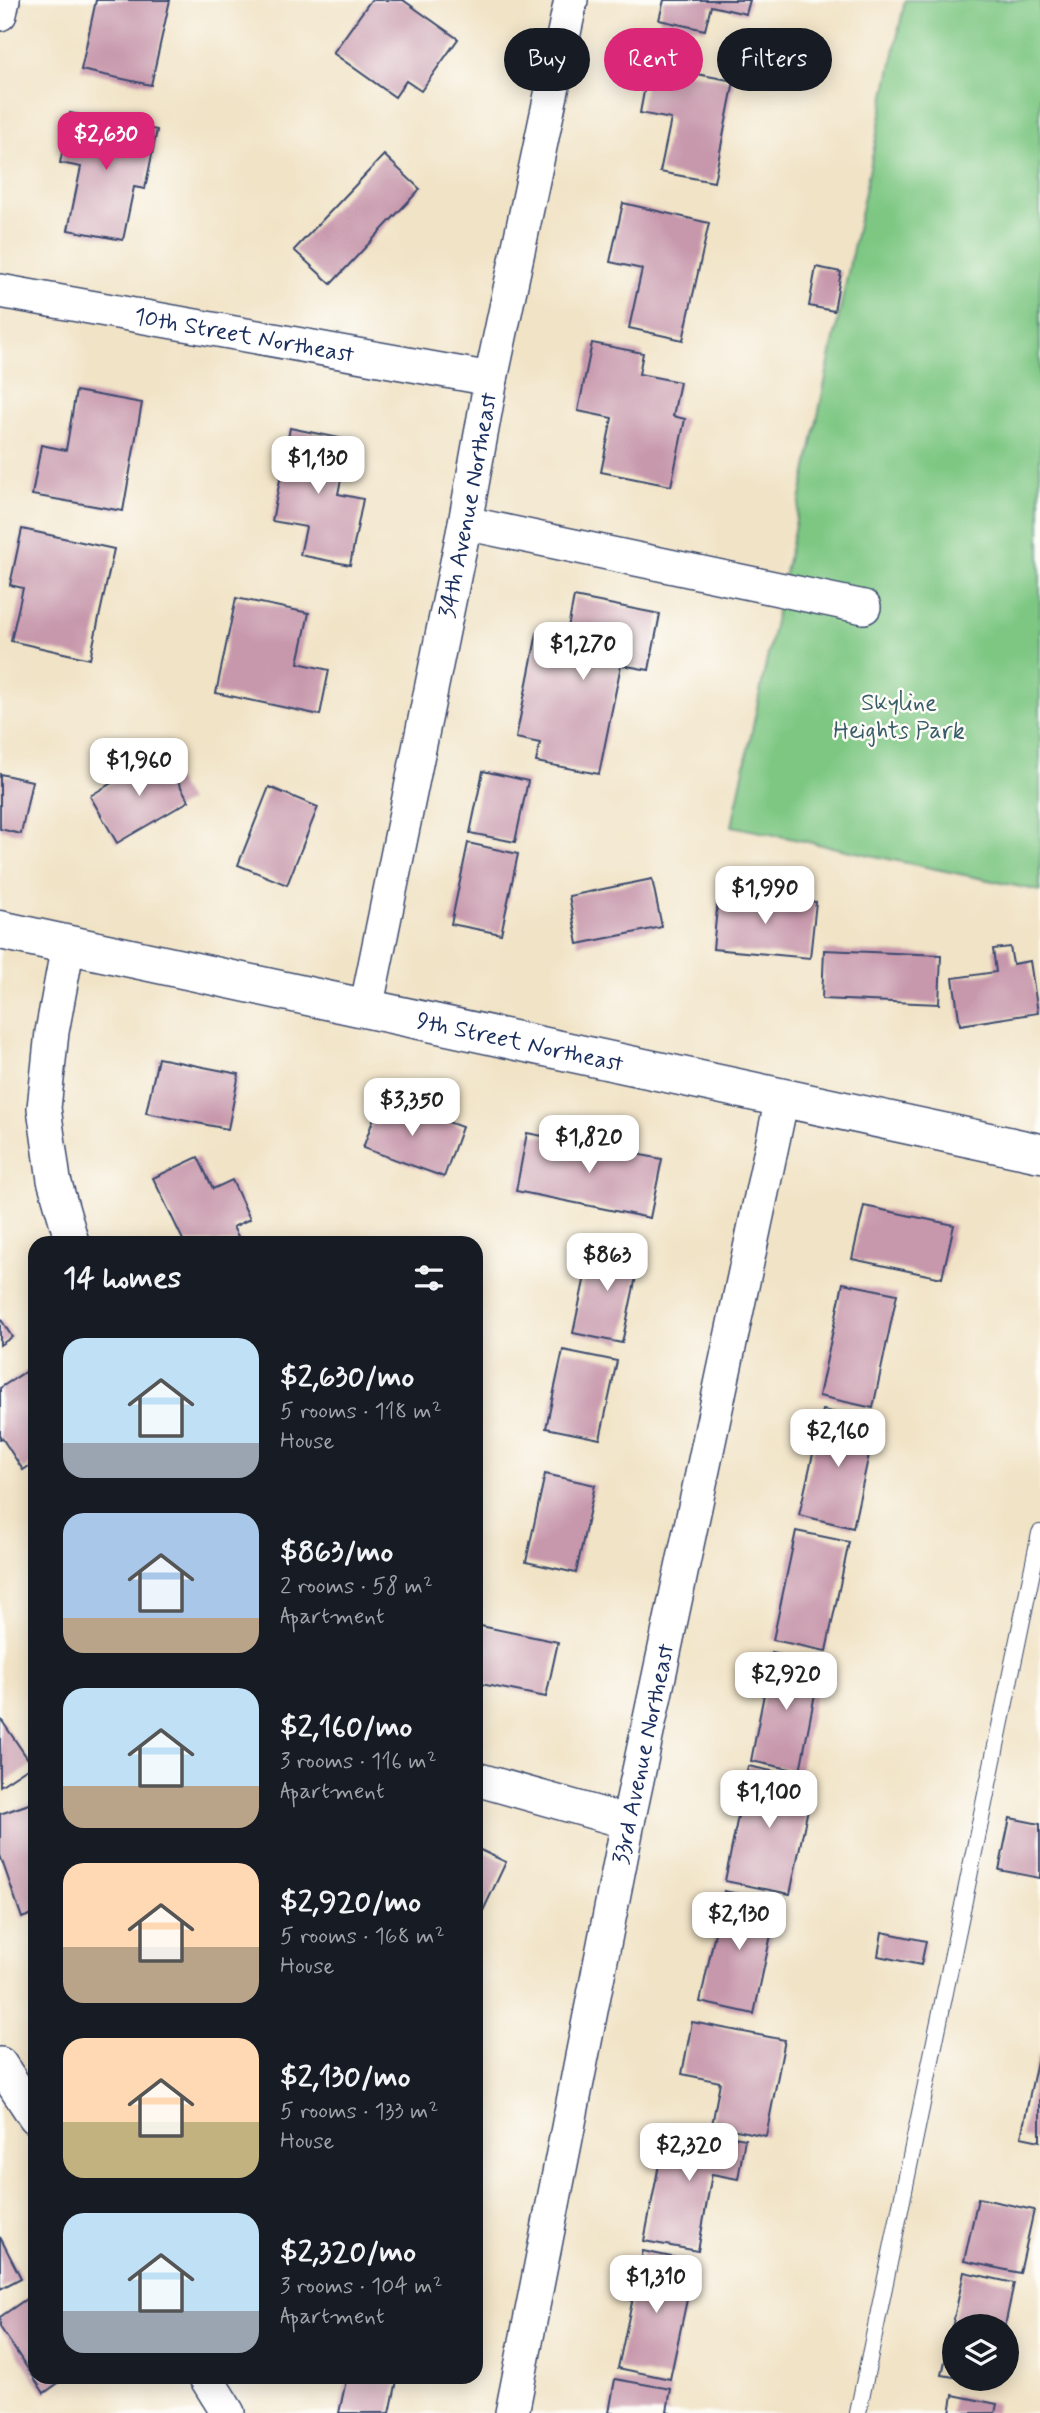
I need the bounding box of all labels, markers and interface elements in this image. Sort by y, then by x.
chip: Buy [504,28,590,91]
chip: Rent [604,28,703,91]
chip: Filters [717,28,832,91]
pin: $2,630 [49,113,163,172]
text: $2,630 [74,120,138,150]
street label: 10th Street Northeast [131,301,357,371]
street label: 34th Avenue Northeast [432,390,505,621]
pin: $1,130 [261,436,375,496]
text: $1,130 [288,444,348,474]
pin: $1,270 [526,622,640,682]
text: $1,270 [550,630,616,660]
park label: Skyline Heights Park [833,688,965,747]
pin: $1,960 [82,738,196,798]
text: $1,960 [106,746,172,776]
pin: $1,990 [708,866,822,926]
text: $1,990 [731,874,799,904]
street label: 9th Street Northeast [414,1006,626,1080]
pin: $3,350 [355,1078,469,1138]
text: $3,350 [380,1086,444,1116]
pin: $1,820 [532,1116,646,1175]
text: $1,820 [555,1123,623,1153]
pin: $863 [566,1234,648,1293]
text: $863 [583,1241,631,1271]
text: 14 homes [63,1259,181,1298]
icon: filters [410,1259,448,1297]
text: $2,630/mo [280,1358,414,1397]
icon: home [119,1366,203,1450]
text: 5 rooms · 118 m² [280,1397,442,1427]
pin: $2,160 [781,1410,895,1469]
text: $2,160 [806,1417,870,1447]
text: House [280,1427,334,1457]
text: $863/mo [280,1533,393,1572]
icon: home [119,1541,203,1625]
text: 2 rooms · 58 m² [280,1572,433,1602]
text: Apartment [280,1602,385,1632]
street label: 33rd Avenue Northeast [606,1641,683,1867]
pin: $2,920 [729,1652,843,1712]
text: $2,920 [751,1660,821,1690]
text: $2,160/mo [280,1708,412,1747]
icon: home [119,1716,203,1800]
text: 3 rooms · 116 m² [280,1747,437,1777]
pin: $1,100 [712,1770,826,1830]
text: Apartment [280,1777,385,1807]
text: $1,100 [736,1778,802,1808]
text: $2,920/mo [280,1883,421,1922]
icon: home [119,1891,203,1975]
pin: $2,130 [682,1892,796,1952]
text: $2,130 [708,1900,770,1930]
text: 5 rooms · 168 m² [280,1922,445,1952]
text: House [280,1952,334,1982]
text: $2,130/mo [280,2058,411,2097]
icon: home [119,2066,203,2150]
text: 5 rooms · 133 m² [280,2097,439,2127]
pin: $2,320 [632,2124,746,2183]
text: House [280,2127,334,2157]
text: $2,320 [656,2131,722,2161]
text: $2,320/mo [280,2233,416,2272]
icon: home [119,2241,203,2325]
pin: $1,310 [599,2256,713,2315]
text: $1,310 [626,2263,686,2293]
text: 3 rooms · 104 m² [280,2272,443,2302]
text: Apartment [280,2302,385,2332]
map controls [942,2314,1019,2391]
button: layers [942,2314,1019,2391]

